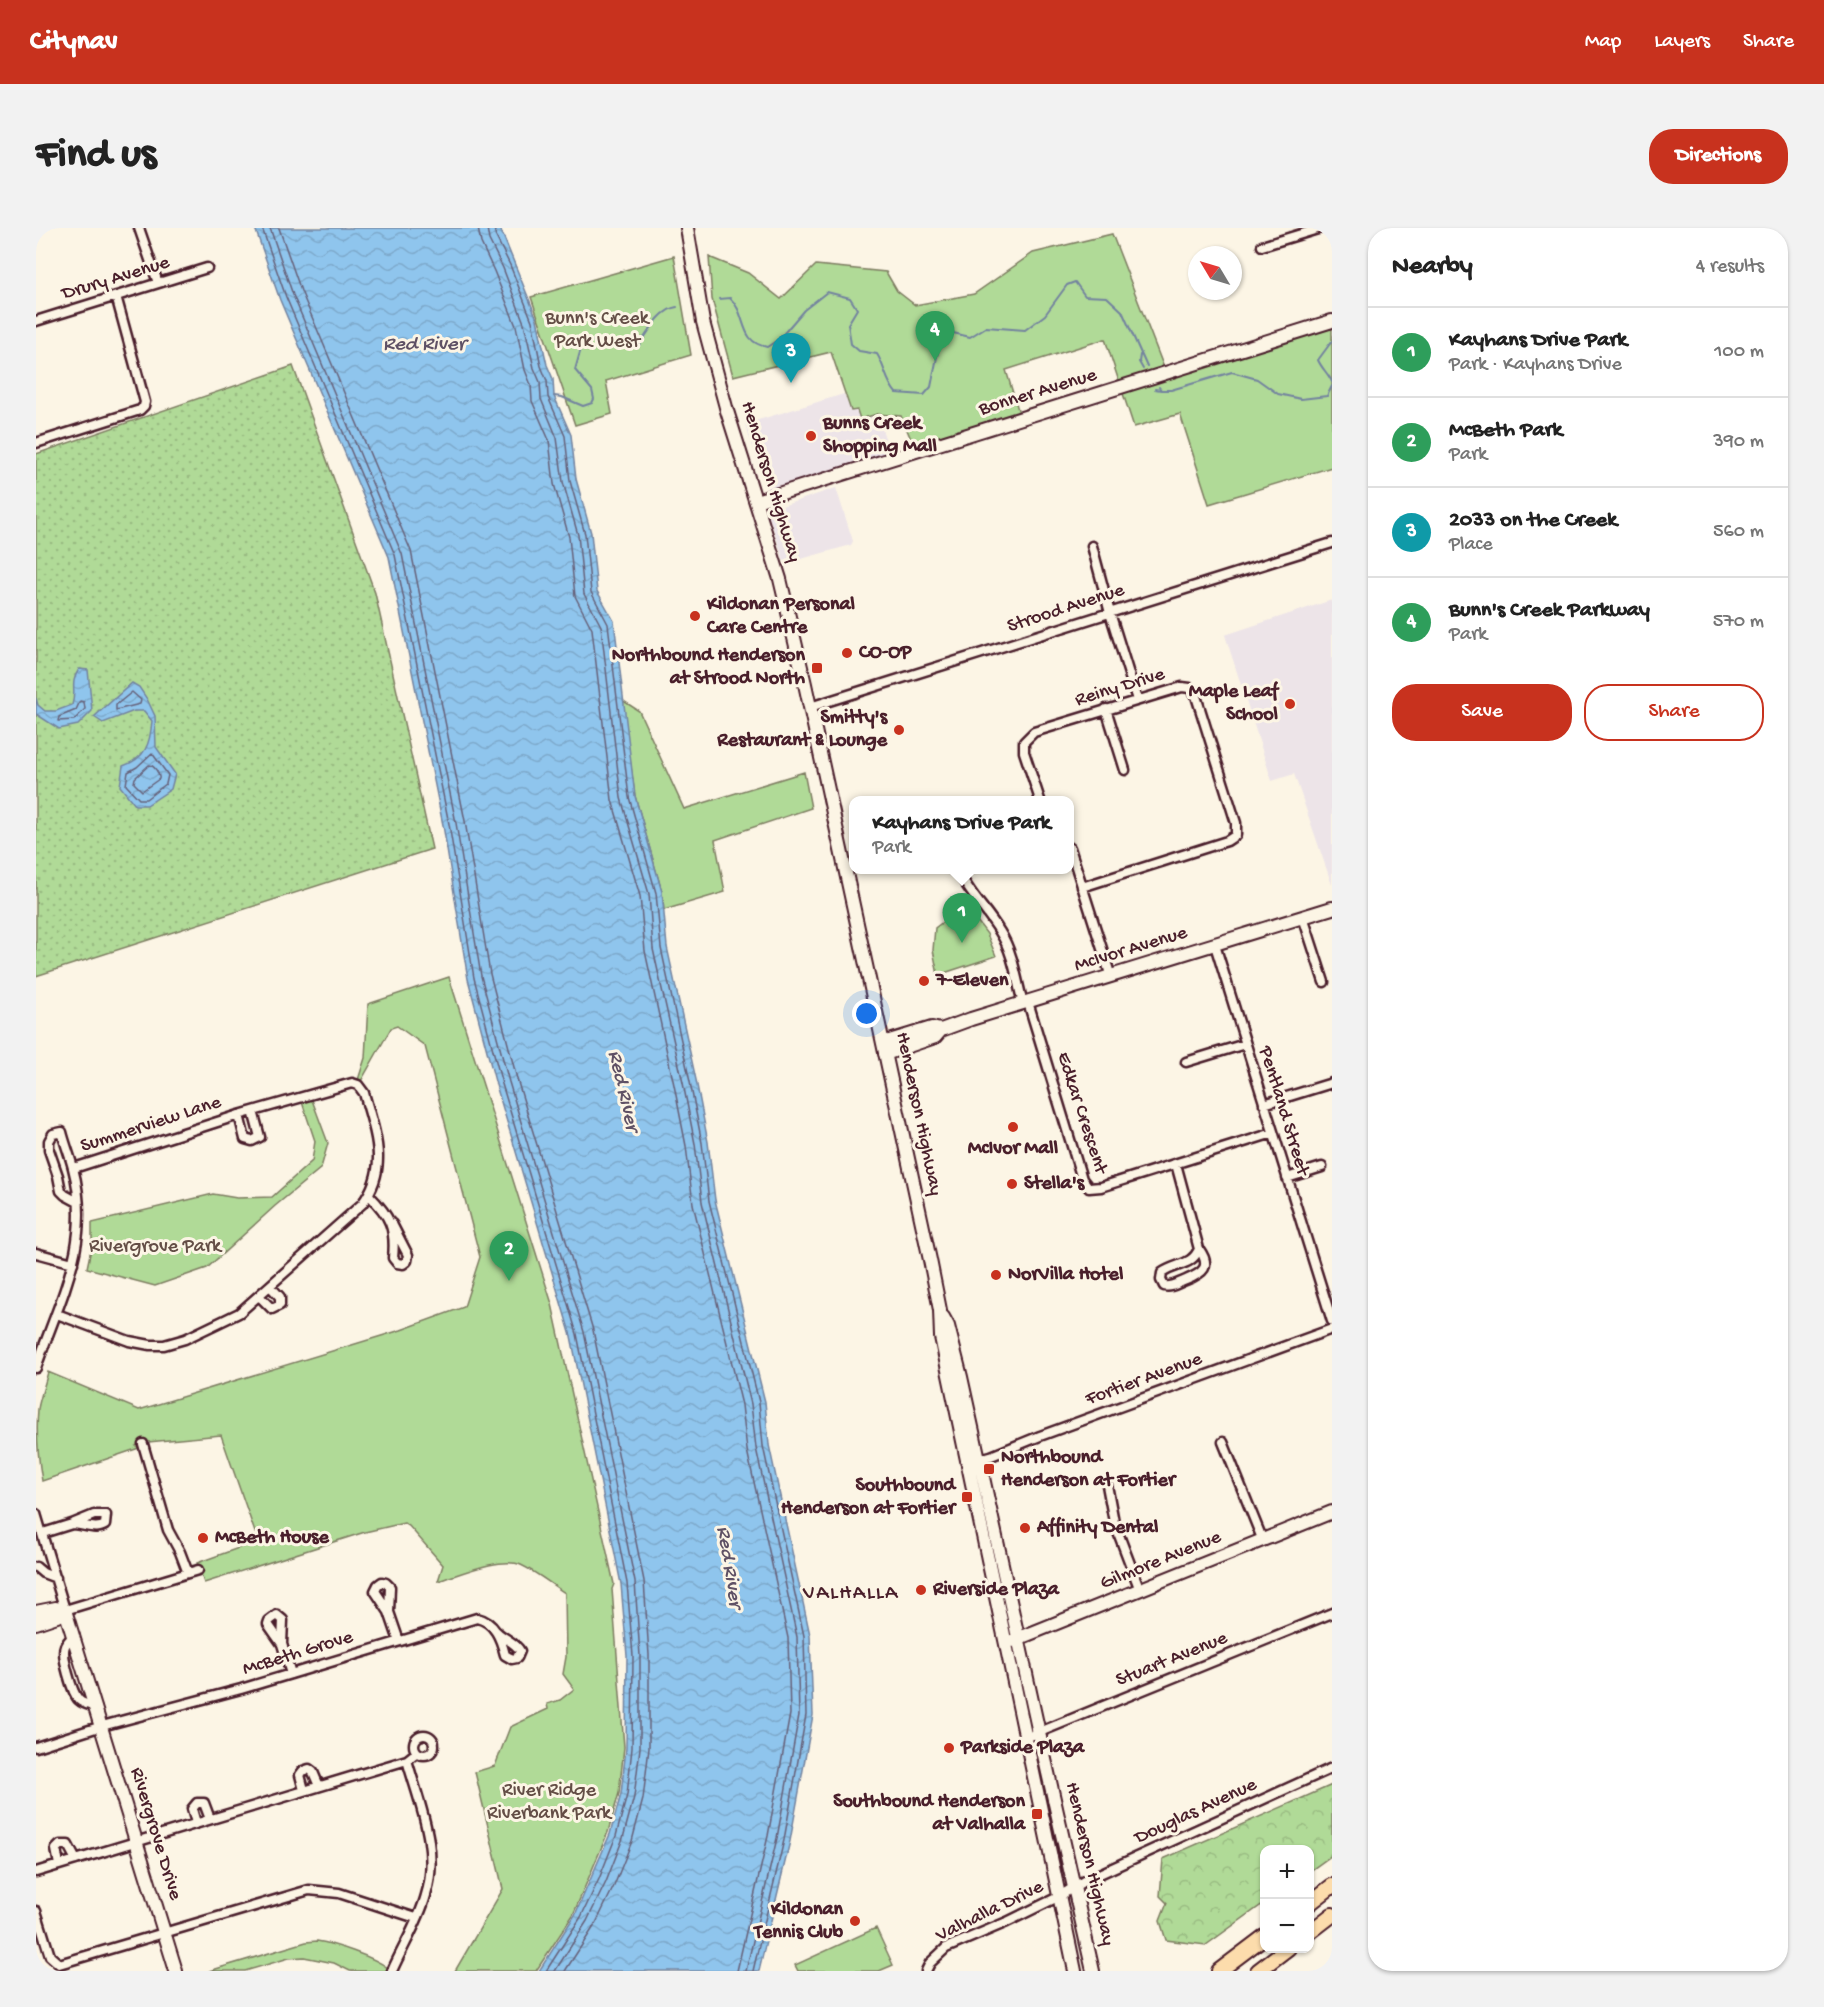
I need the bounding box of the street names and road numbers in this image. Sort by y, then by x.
street label: Drury Avenue [58,252,173,307]
street label: Bonner Avenue [975,364,1100,422]
street label: Henderson Highway [735,399,805,565]
street label: Strood Avenue [1004,579,1128,639]
street label: Reiny Drive [1072,663,1168,713]
street label: McIvor Avenue [1072,922,1191,978]
street label: Henderson Highway [889,1030,947,1198]
street label: Pentland Street [1252,1043,1314,1180]
street label: Edkar Crescent [1051,1049,1112,1178]
street label: Summerview Lane [78,1091,225,1159]
street label: Fortier Avenue [1082,1348,1206,1412]
street label: Gilmore Avenue [1097,1526,1225,1596]
street label: McBeth Grove [240,1626,357,1682]
street label: Stuart Avenue [1113,1627,1232,1693]
street label: Rivergrove Drive [124,1765,186,1904]
street label: Douglas Avenue [1130,1773,1261,1851]
street label: Henderson Highway [1059,1780,1119,1948]
street label: Valhalla Drive [932,1876,1048,1948]

